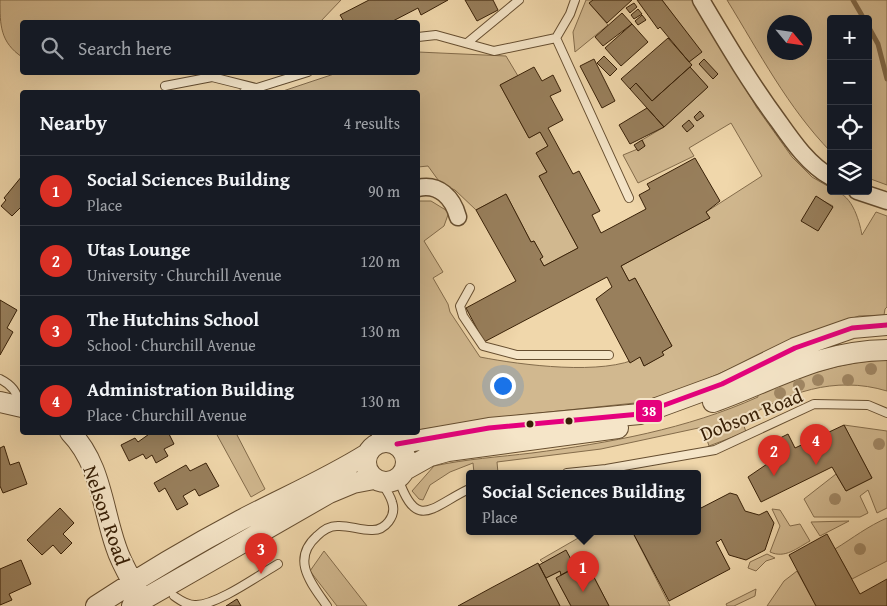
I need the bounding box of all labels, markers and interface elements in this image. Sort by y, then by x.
north arrow [767,15,812,60]
map controls [827,15,872,195]
button: + [827,15,872,60]
search box [20,20,420,75]
icon: search [38,34,66,62]
text: Search here [78,34,172,62]
button: − [827,60,872,105]
button: locate [827,105,872,150]
text: Nearby [40,107,107,138]
text: 4 results [343,111,400,135]
button: layers [827,150,872,195]
text: Social Sciences Building [87,165,290,193]
text: 1 [52,179,60,203]
text: 90 m [368,179,400,203]
text: Place [87,193,122,217]
text: Utas Lounge [87,235,191,263]
text: 2 [52,249,60,273]
text: 120 m [360,249,400,273]
text: University · Churchill Avenue [87,263,282,287]
text: The Hutchins School [87,305,259,333]
text: 3 [52,319,60,343]
text: 130 m [360,319,400,343]
text: School · Churchill Avenue [87,333,256,357]
your location [490,373,516,399]
text: Administration Building [87,375,294,403]
street label: Dobson Road [695,380,807,448]
text: 4 [52,389,60,413]
text: 130 m [360,389,400,413]
line badge: 38 [635,399,663,423]
text: 38 [642,401,656,421]
text: Place · Churchill Avenue [87,403,247,427]
unlabelled marker [564,416,574,426]
unlabelled marker [525,419,535,429]
pin: 4 [800,424,832,465]
pin: 2 [758,435,790,476]
street label: Nelson Road [76,461,138,569]
popup [466,470,701,535]
text: Social Sciences Building [482,477,685,505]
text: Place [482,505,517,529]
pin: 3 [245,533,277,574]
pin: 1 [567,551,599,592]

